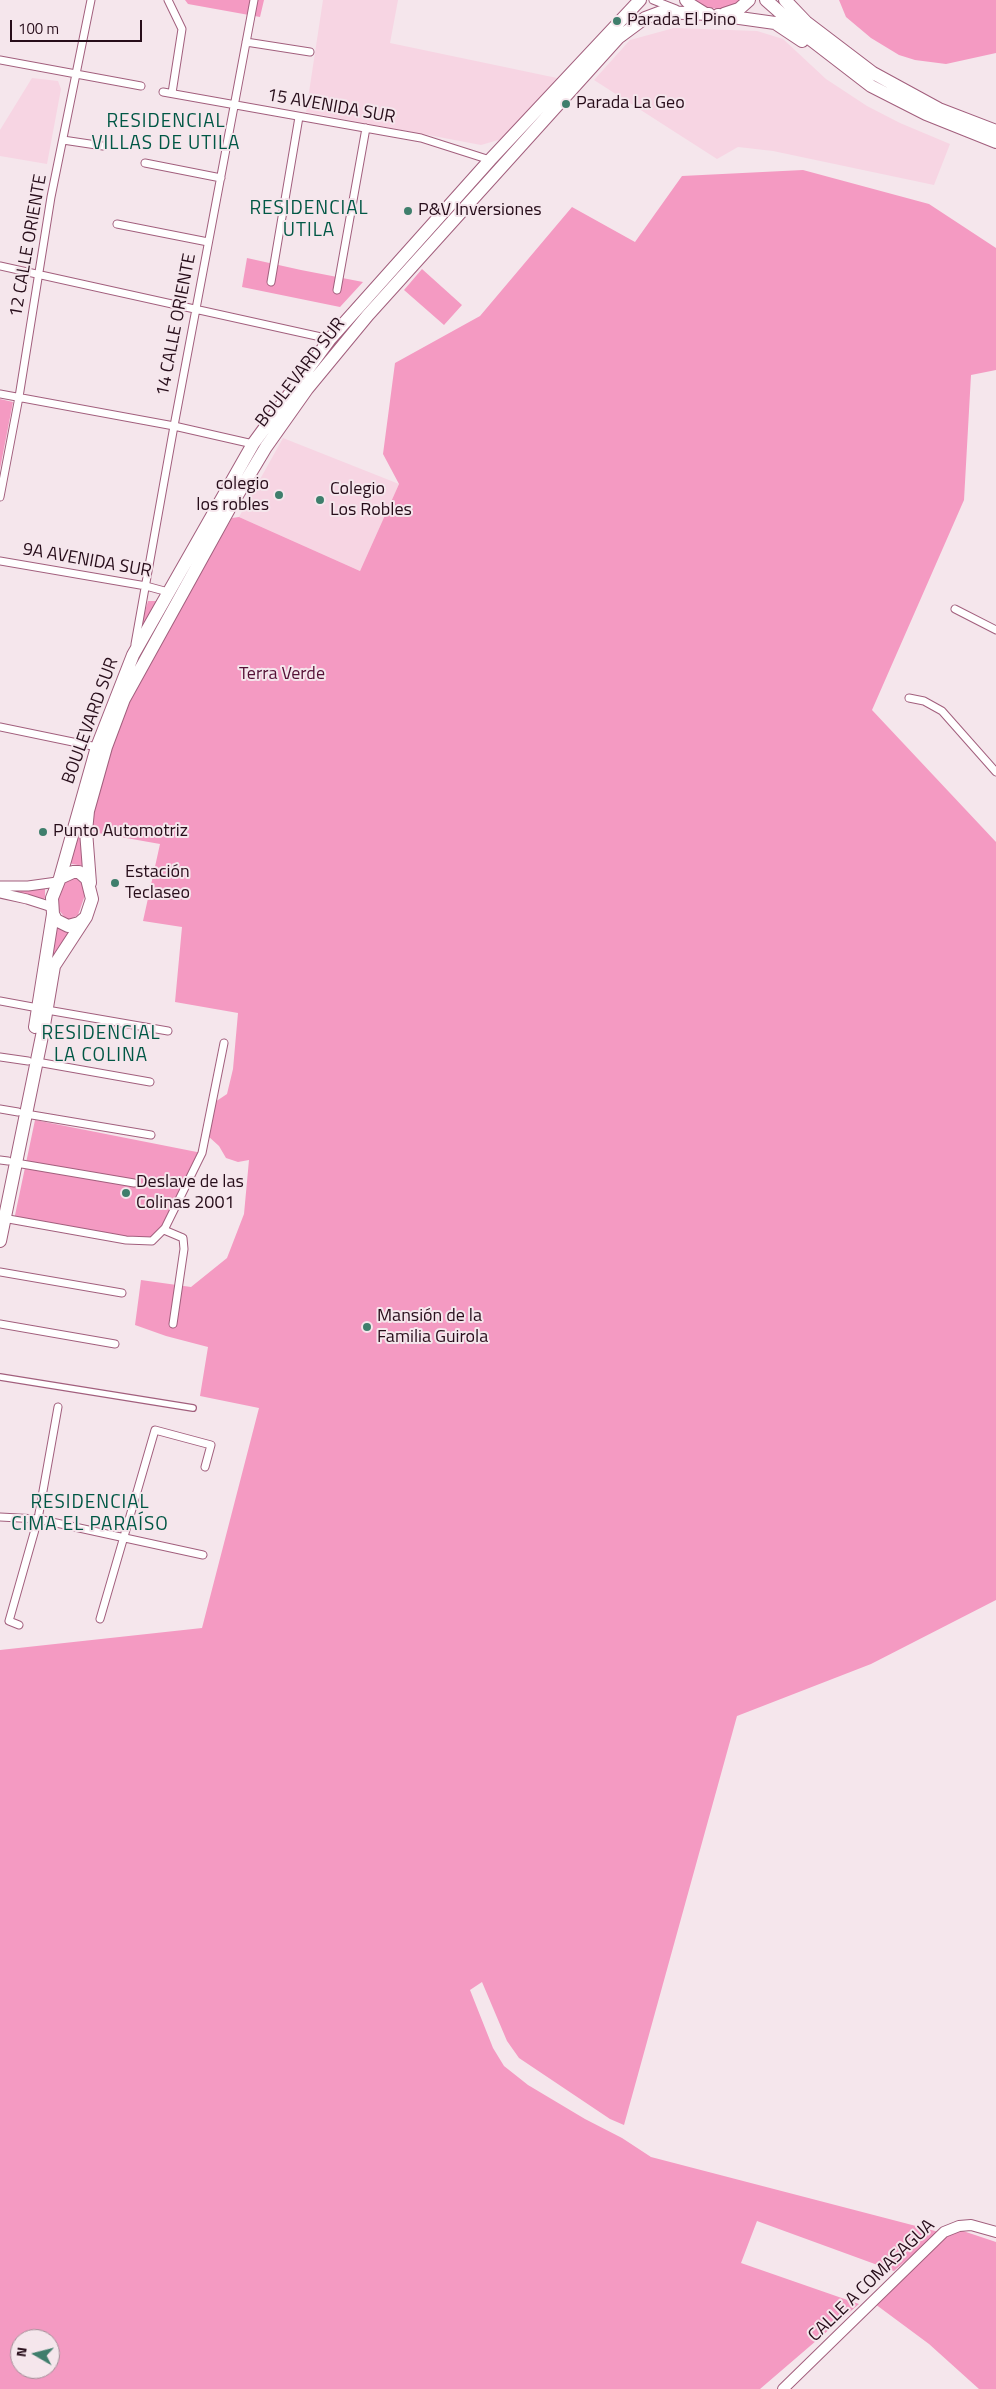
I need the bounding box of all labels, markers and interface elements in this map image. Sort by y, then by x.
scale bar [12,10,145,42]
place label: Parada El Pino [627,10,736,32]
marker: Parada El Pino [611,15,623,27]
text: 100 m [18,17,59,40]
street label: 15 AVENIDA SUR [265,85,397,129]
place label: Parada La Geo [576,93,685,115]
marker: Parada La Geo [560,98,572,110]
district label: RESIDENCIAL VILLAS DE UTILA [90,111,242,155]
street label: 12 CALLE ORIENTE [6,173,52,319]
district label: RESIDENCIAL UTILA [248,198,370,242]
place label: P&V Inversiones [418,200,542,222]
marker: P&V Inversiones [402,205,414,217]
street label: 14 CALLE ORIENTE [153,252,201,398]
street label: BOULEVARD SUR [252,314,350,432]
place label: colegio los robles [196,474,269,516]
place label: Colegio Los Robles [330,479,412,522]
marker: colegio los robles [273,489,285,501]
marker: Colegio Los Robles [314,494,326,506]
street label: 9A AVENIDA SUR [21,539,153,583]
street label: BOULEVARD SUR [58,655,124,787]
park label: Terra Verde [239,664,325,686]
place label: Punto Automotriz [53,821,188,843]
marker: Punto Automotriz [37,826,49,838]
place label: Estación Teclaseo [125,862,190,904]
marker: Estación Teclaseo [109,877,121,889]
district label: RESIDENCIAL LA COLINA [40,1023,162,1067]
place label: Deslave de las Colinas 2001 [136,1172,244,1214]
marker: Deslave de las Colinas 2001 [120,1187,132,1199]
place label: Mansión de la Familia Guirola [377,1306,488,1348]
marker: Mansión de la Familia Guirola [361,1321,373,1333]
district label: RESIDENCIAL CIMA EL PARAÍSO [9,1492,171,1536]
street label: CALLE A COMASAGUA [804,2215,940,2347]
north arrow [10,2329,60,2379]
text: N [10,2346,32,2358]

